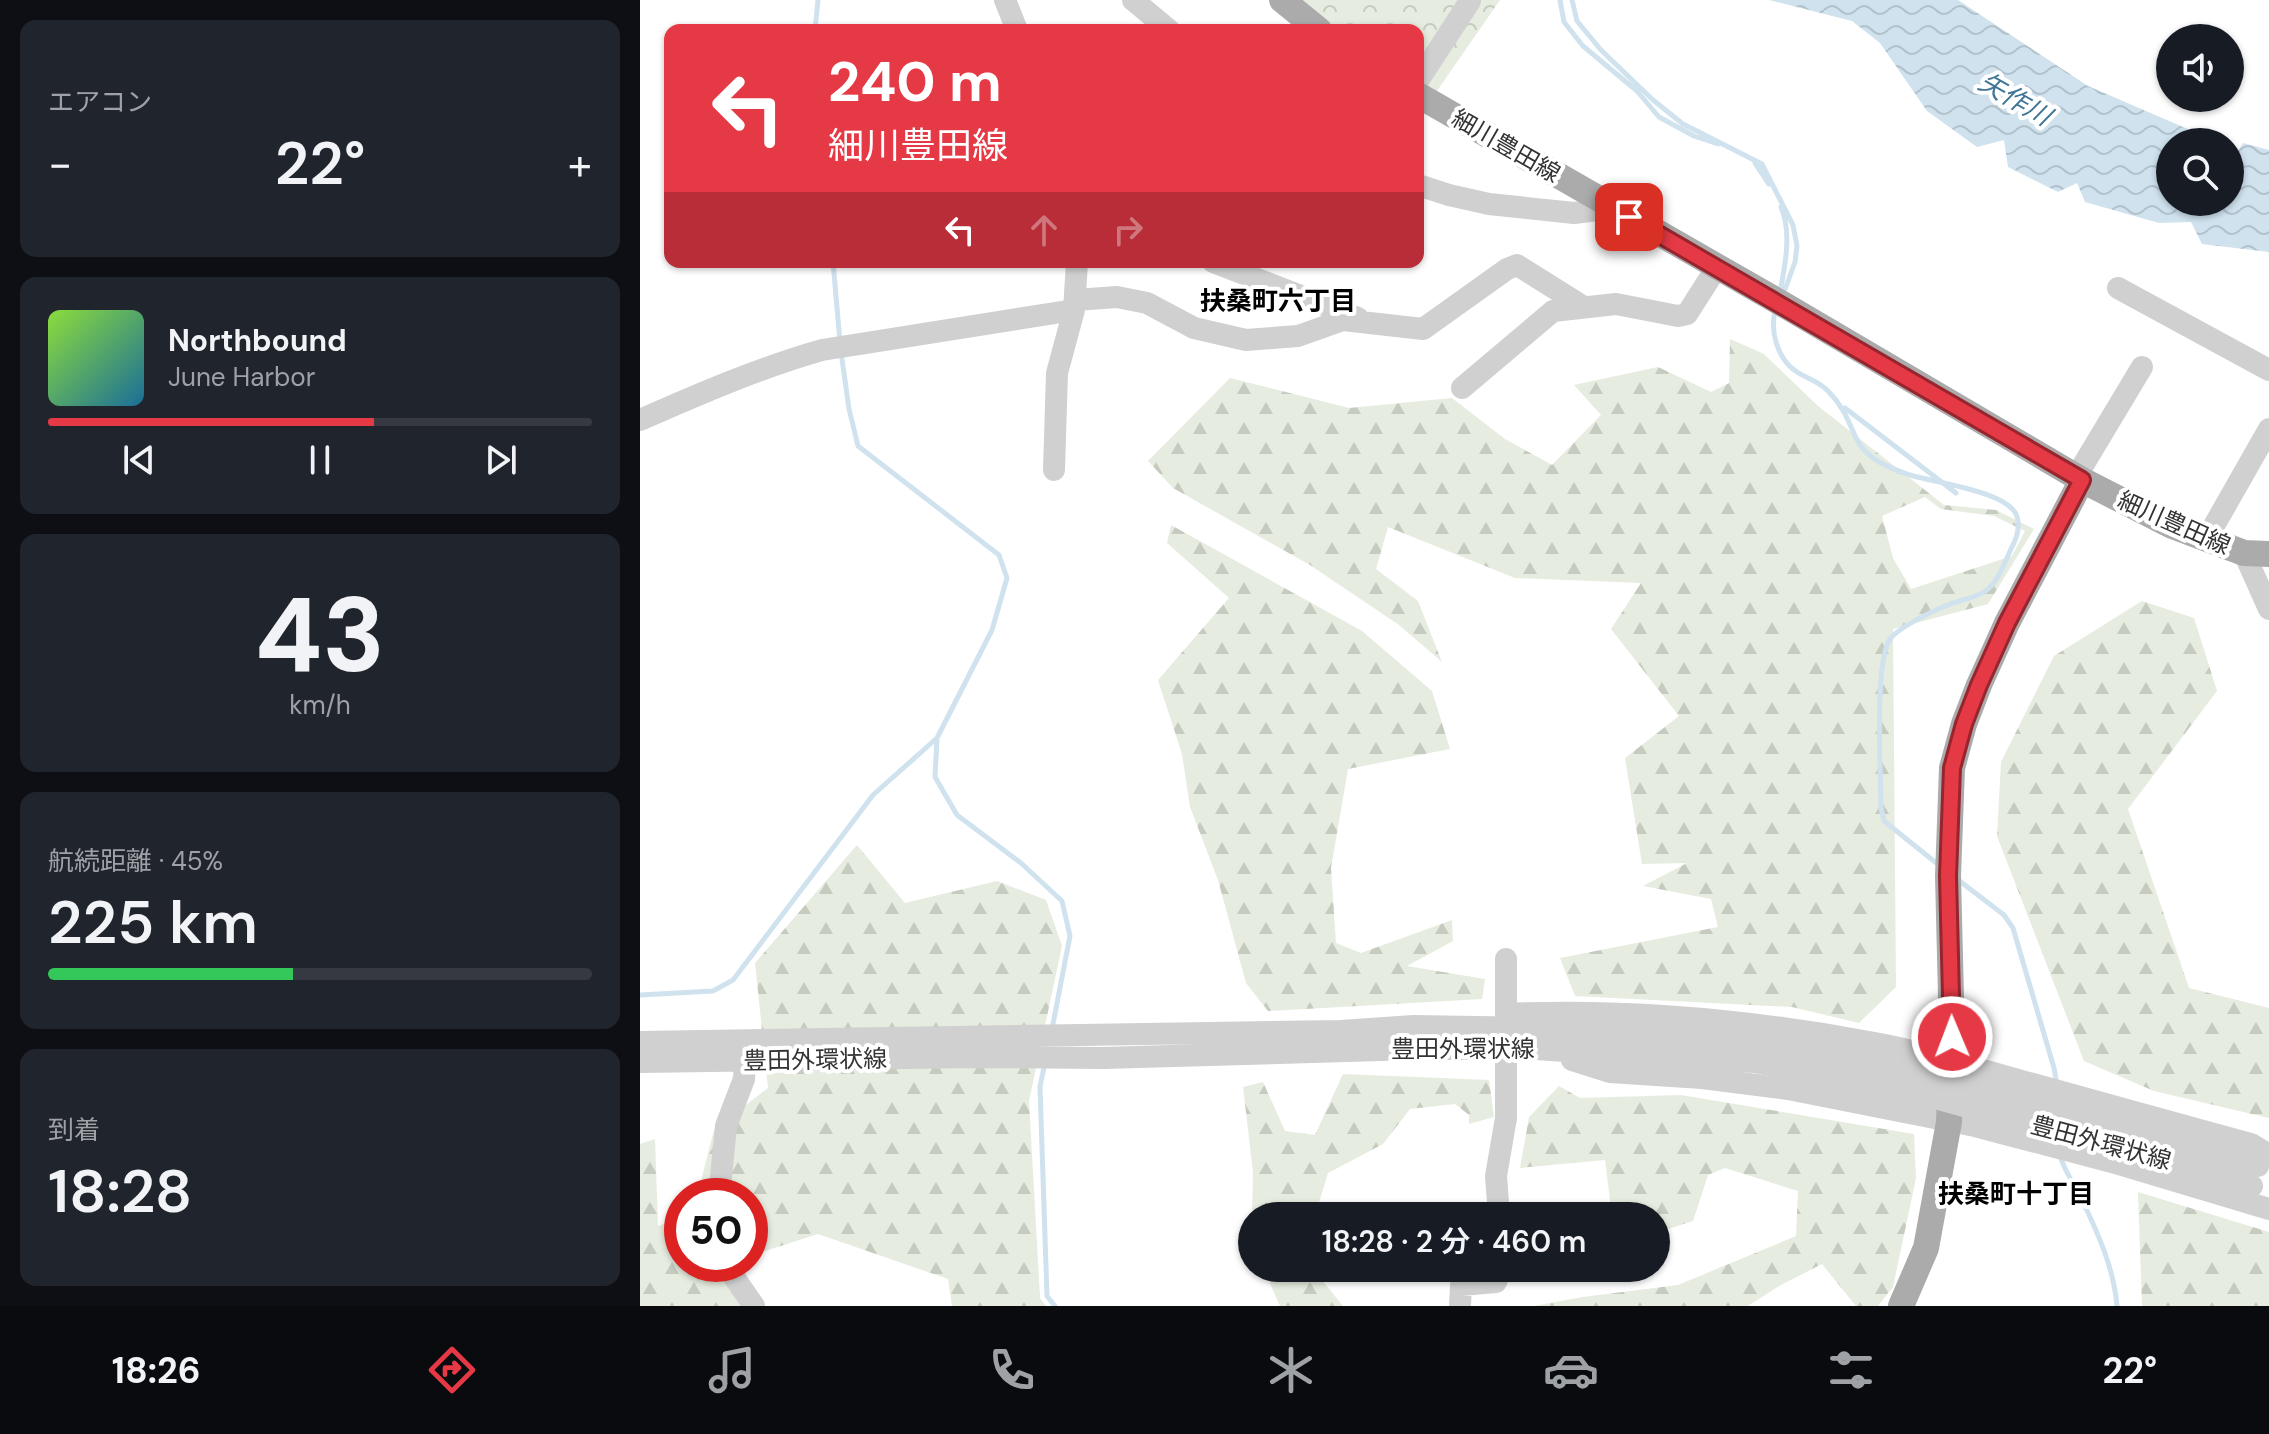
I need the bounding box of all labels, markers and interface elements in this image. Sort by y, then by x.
map controls [2156,24,2244,216]
button: sound [2156,24,2244,112]
text: 240 m [828,45,1002,118]
icon: left [696,56,800,160]
water label: 矢作川 [1973,65,2060,135]
text: エアコン [48,85,152,119]
street label: 細川豊田線 [1447,102,1566,189]
text: 細川豊田線 [828,122,1008,169]
text: 22° [275,124,365,203]
button: search [2156,128,2244,216]
text: − [48,135,72,193]
text: + [568,135,592,193]
pin [1595,183,1663,251]
icon: arrive [1607,195,1651,239]
icon: left [938,208,982,252]
icon: ahead [1022,208,1066,252]
icon: right [1106,208,1150,252]
district label: 扶桑町六丁目 [1200,284,1356,318]
text: Northbound [168,321,347,360]
text: June Harbor [168,360,315,394]
icon: previous [117,438,161,482]
icon: pause [298,438,342,482]
icon: next [479,438,523,482]
street label: 細川豊田線 [2113,484,2235,561]
text: 43 [255,568,385,703]
text: km/h [289,688,351,722]
text: 航続距離 · 45% [48,844,223,878]
text: 225 km [48,883,258,962]
position arrow [1910,995,1994,1079]
street label: 豊田外環状線 [1391,1033,1535,1064]
street label: 豊田外環状線 [743,1043,887,1076]
street label: 豊田外環状線 [2028,1109,2175,1176]
text: 到着 [48,1113,100,1147]
text: 18:28 [48,1152,192,1231]
district label: 扶桑町十丁目 [1938,1177,2094,1211]
speed limit sign: 50 [664,1178,768,1282]
text: 18:28 · 2 分 · 460 m [1322,1222,1586,1261]
icon: directions [424,1342,480,1398]
icon: music [704,1342,760,1398]
icon: phone [984,1342,1040,1398]
icon: climate [1263,1342,1319,1398]
icon: car [1543,1342,1599,1398]
icon: filters [1823,1342,1879,1398]
text: 18:26 [112,1347,200,1394]
text: 22° [2102,1347,2157,1394]

